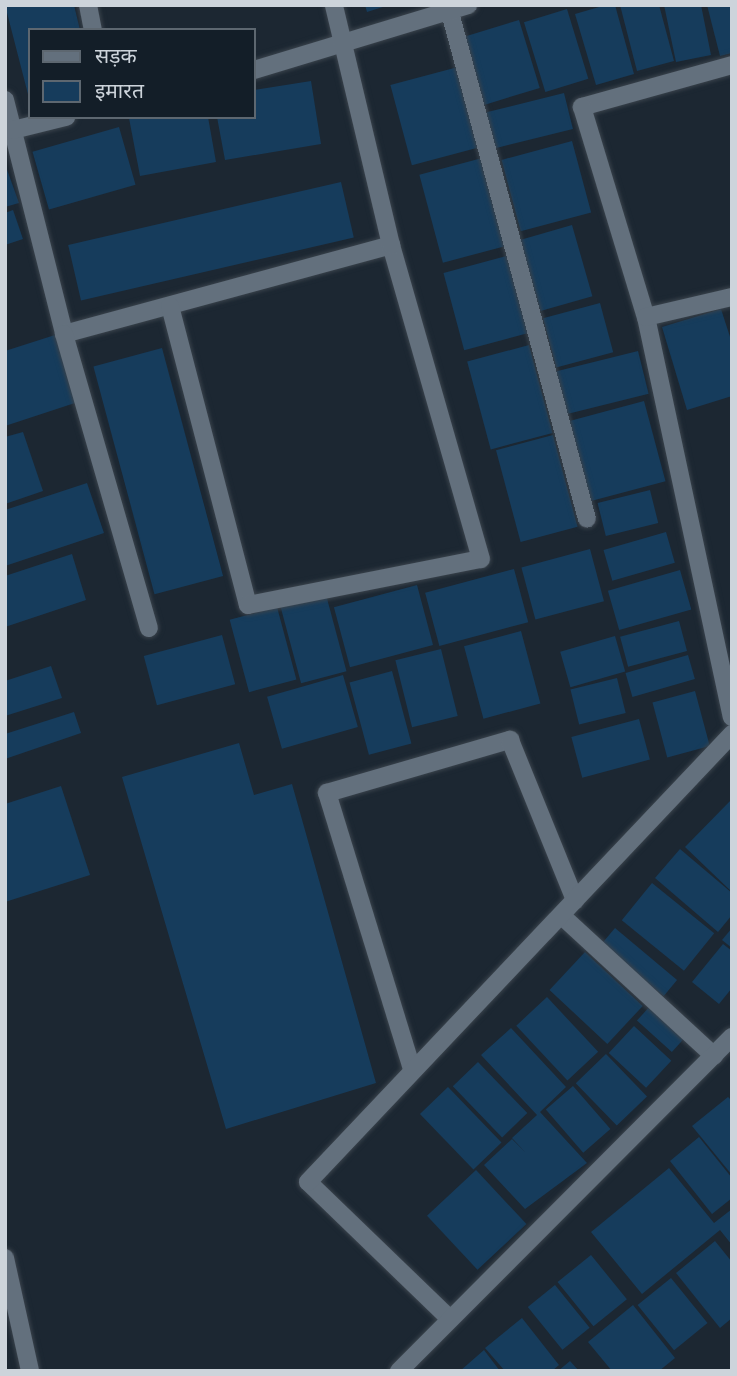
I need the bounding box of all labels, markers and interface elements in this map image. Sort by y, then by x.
legend [28,28,256,119]
text: सड़क [95,42,137,67]
text: इमारत [95,77,144,102]

